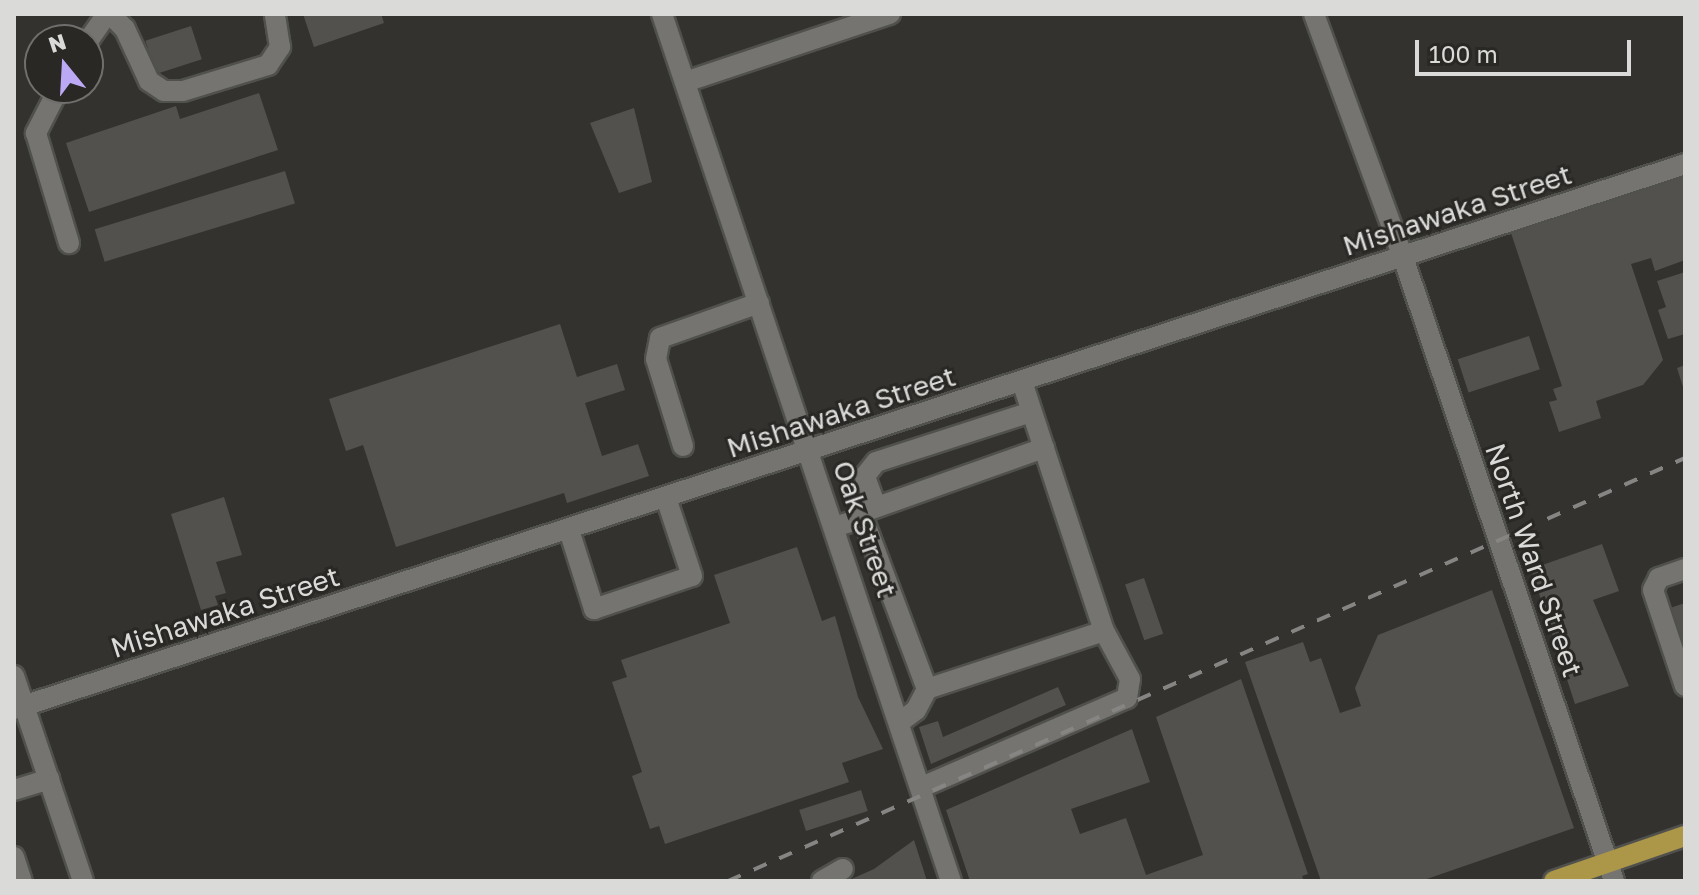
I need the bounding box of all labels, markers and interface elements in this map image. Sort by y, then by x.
north arrow [24,24,104,104]
scale bar [1419,24,1635,74]
text: N [45,27,69,58]
text: 100 m [1429,39,1498,68]
street label: Mishawaka Street [1338,157,1576,263]
street label: Mishawaka Street [722,359,960,465]
street label: North Ward Street [1478,439,1590,681]
street label: Oak Street [826,456,904,602]
street label: Mishawaka Street [106,559,344,665]

